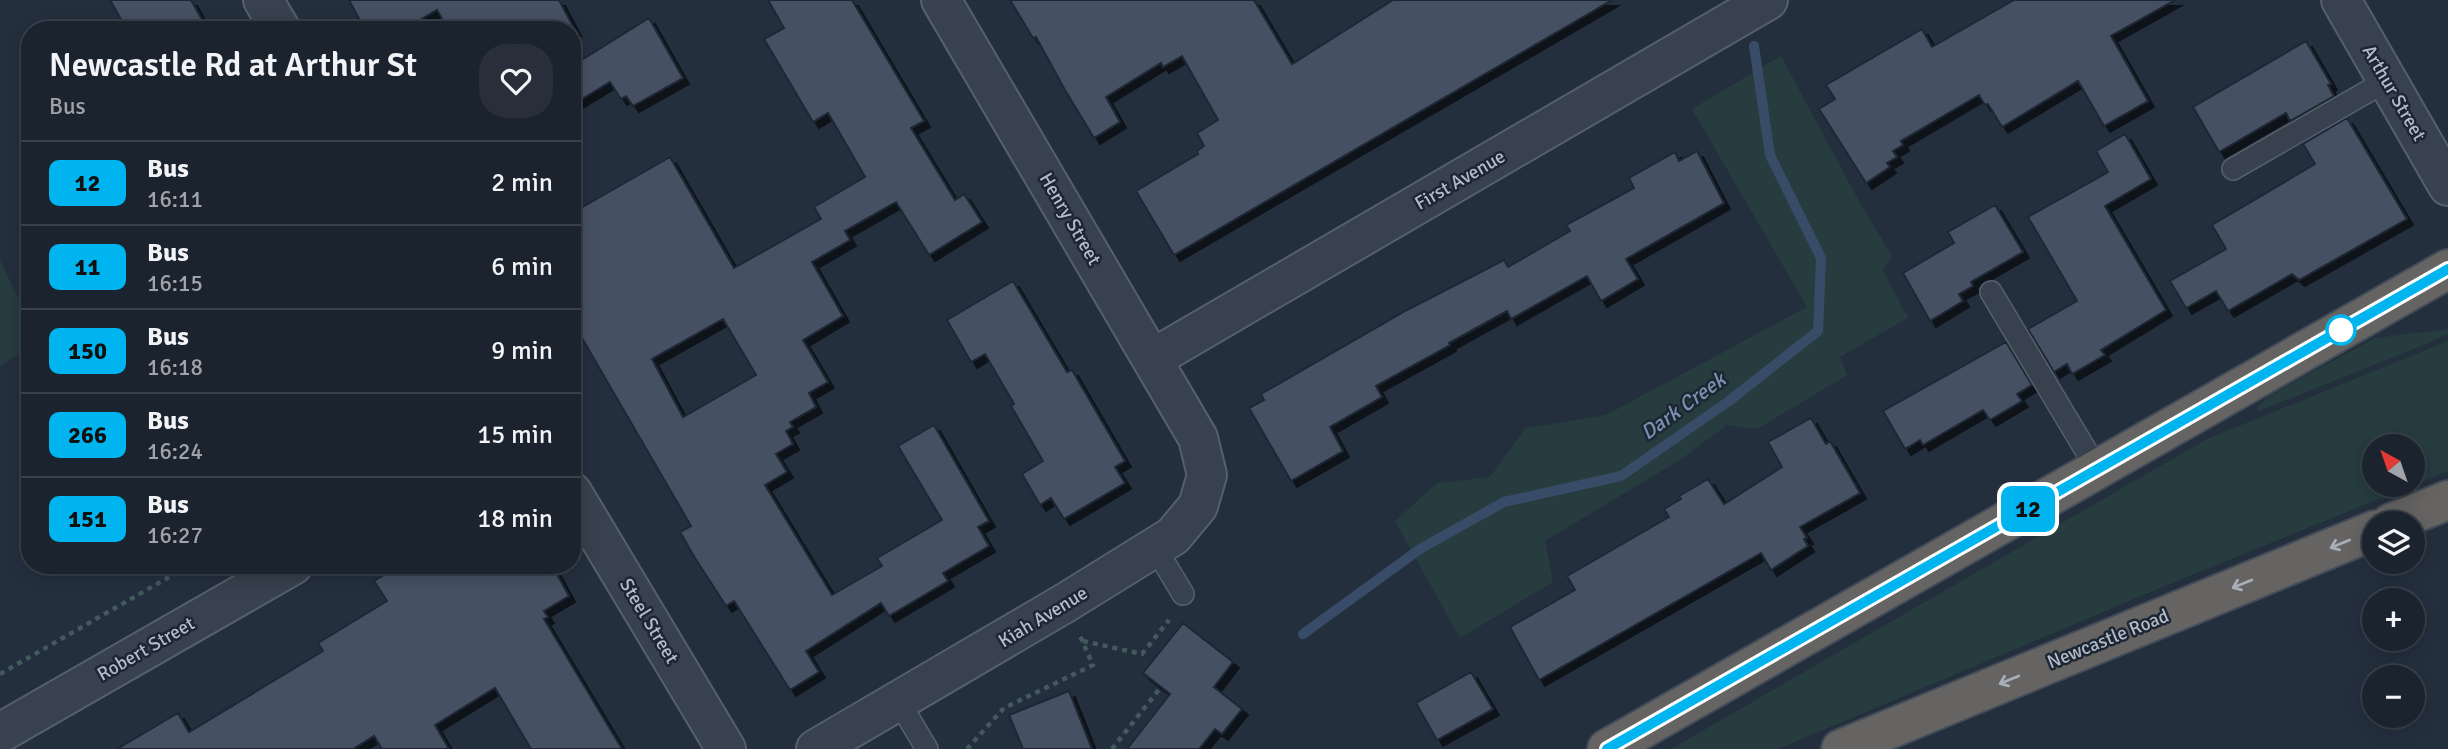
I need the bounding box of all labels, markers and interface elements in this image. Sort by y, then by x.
street label: Arthur Street [2357,41,2431,146]
button: heart [479,44,553,118]
text: Newcastle Rd at Arthur St [49,45,417,86]
text: Bus [49,92,86,121]
street label: First Avenue [1410,144,1510,216]
text: Bus [147,153,189,185]
text: 2 min [491,167,553,199]
text: 12 [75,168,100,198]
street label: Henry Street [1034,169,1106,270]
text: 16:11 [147,185,203,214]
text: Bus [147,237,189,269]
text: 6 min [491,251,553,283]
text: 11 [75,252,100,282]
text: 16:15 [147,269,203,298]
unlabelled marker [2326,315,2356,345]
text: Bus [147,321,189,353]
text: 9 min [491,335,553,367]
text: 150 [68,336,107,366]
text: 16:18 [147,353,203,382]
water label: Dark Creek [1635,365,1732,445]
text: Bus [147,405,189,437]
text: 15 min [477,419,553,451]
text: 266 [68,420,107,450]
north arrow [2362,434,2426,497]
map controls [2362,434,2425,728]
text: 16:24 [147,437,203,466]
line badge: 12 [1996,486,2060,532]
text: Bus [147,489,189,521]
text: 12 [2015,494,2041,524]
text: 18 min [477,503,553,535]
text: 151 [68,504,107,534]
button: layers [2362,511,2425,574]
text: 16:27 [147,521,203,550]
one-way arrow [2329,538,2351,551]
street label: Steel Street [614,574,684,668]
one-way arrow [2231,578,2253,591]
street label: Kiah Avenue [994,581,1092,653]
button: + [2362,588,2425,651]
street label: Newcastle Road [2044,604,2172,674]
street label: Robert Street [93,611,199,686]
button: − [2362,665,2425,728]
one-way arrow [1998,674,2020,687]

